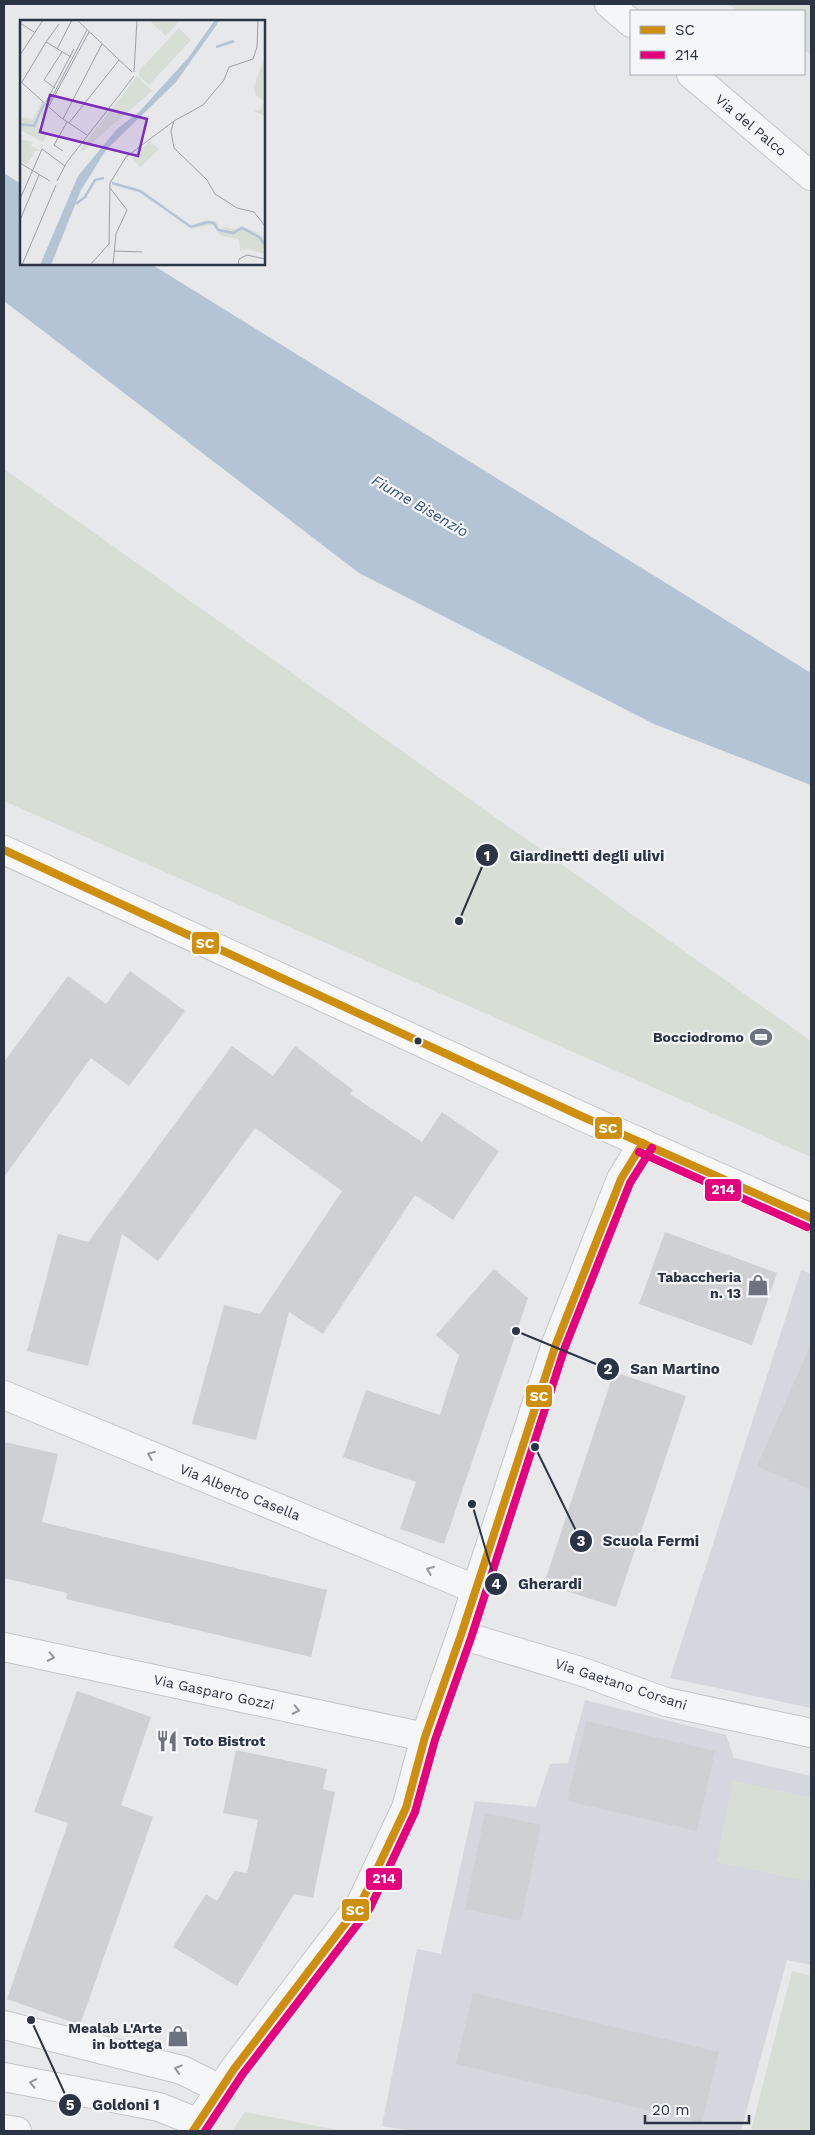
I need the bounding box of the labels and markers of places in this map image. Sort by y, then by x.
callout: Giardinetti degli ulivi [475,840,674,870]
sports icon: Bocciodromo [748,1024,774,1050]
place label: Bocciodromo [653,1029,744,1045]
unlabelled marker [413,1036,423,1046]
place label: Tabaccheria n. 13 [657,1269,742,1301]
shop icon: Tabaccheria n. 13 [745,1272,771,1298]
callout: San Martino [595,1354,730,1384]
callout: Scuola Fermi [568,1526,710,1556]
callout: Gherardi [483,1569,592,1599]
restaurant icon: Toto Bistrot [154,1728,180,1754]
place label: Toto Bistrot [183,1733,265,1749]
place label: Mealab L'Arte in bottega [68,2020,163,2052]
shop icon: Mealab L'Arte in bottega [165,2023,191,2049]
callout: Goldoni 1 [57,2090,170,2120]

